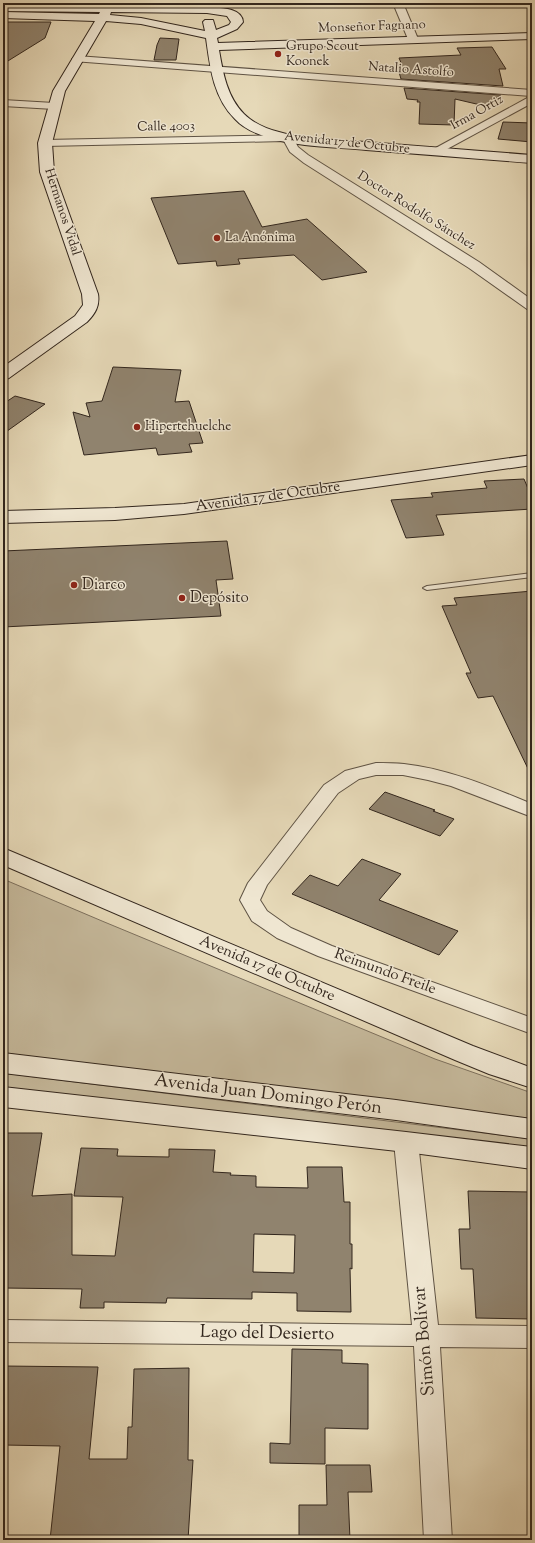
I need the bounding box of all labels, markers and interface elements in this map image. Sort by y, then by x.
street label: Monseñor Fagnano [318,16,426,38]
place label: Grupo Scout Koonek [286,38,359,71]
marker: Grupo Scout Koonek [273,49,283,59]
street label: Natalio Astolfo [368,58,454,82]
street label: Irma Ortiz [447,91,507,135]
street label: Calle 4003 [137,117,195,137]
street label: Avenida 17 de Octubre [283,127,411,159]
street label: Hermanos Vidal [39,166,85,258]
street label: Doctor Rodolfo Sánchez [354,167,479,255]
place label: La Anónima [225,229,295,247]
marker: La Anónima [212,233,222,243]
place label: Hipertehuelche [145,418,231,436]
marker: Hipertehuelche [132,422,142,432]
street label: Avenida 17 de Octubre [194,476,342,518]
place label: Diarco [82,575,125,596]
marker: Diarco [69,580,79,590]
place label: Depósito [190,588,249,609]
marker: Depósito [177,593,187,603]
street label: Avenida 17 de Octubre [196,931,338,1007]
street label: Reimundo Freile [331,944,439,1000]
street label: Avenida Juan Domingo Perón [153,1068,384,1122]
street label: Simón Bolívar [407,1285,443,1397]
street label: Lago del Desierto [200,1320,335,1348]

